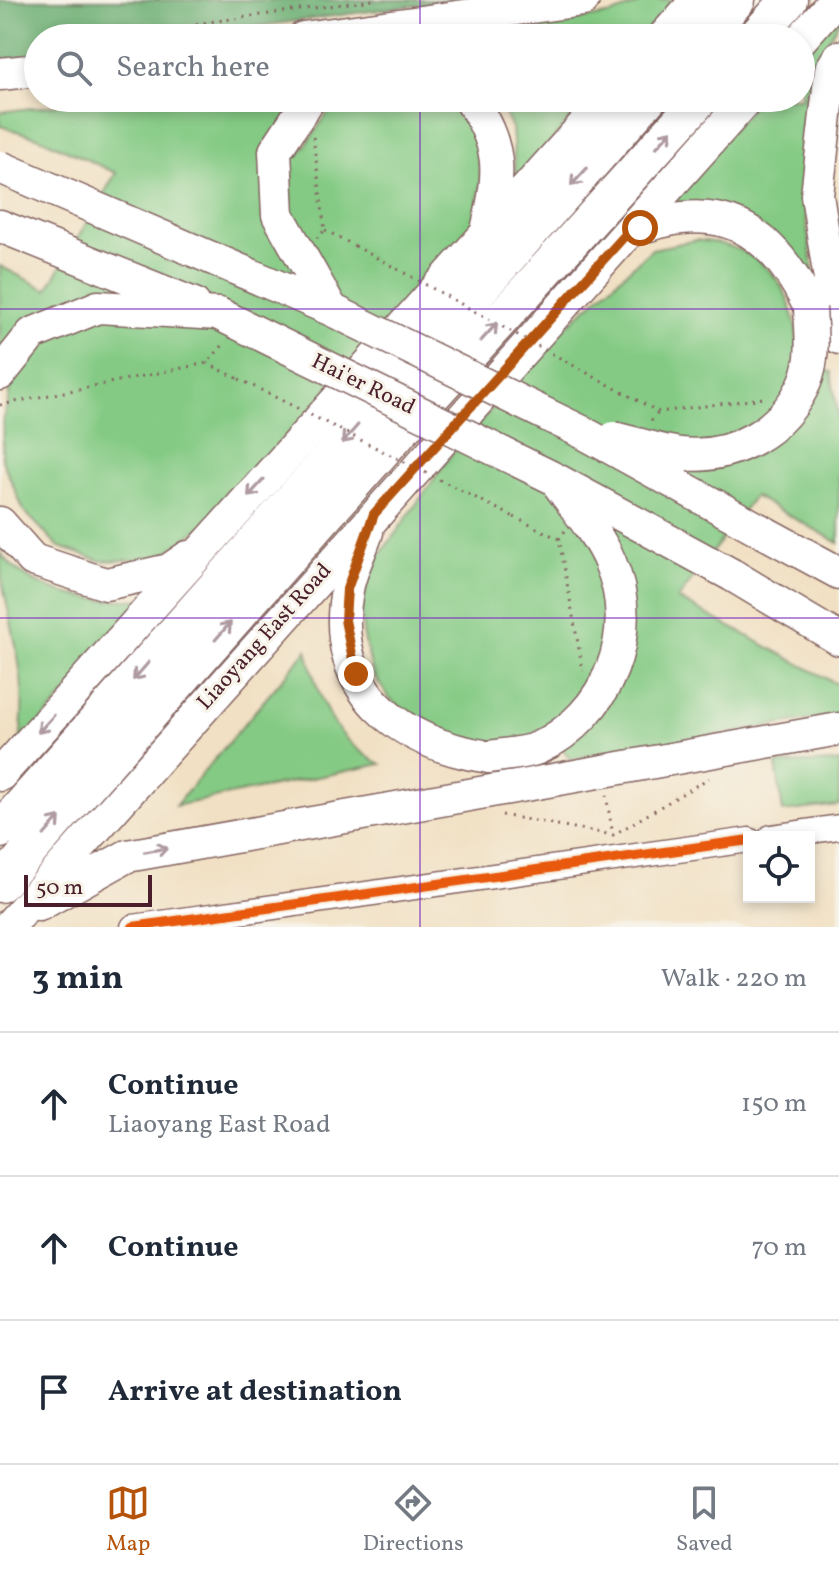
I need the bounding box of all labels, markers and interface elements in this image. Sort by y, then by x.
search box [24,24,815,112]
icon: search [52,46,96,90]
text: Search here [116,47,270,89]
one-way arrow [654,129,673,149]
one-way arrow [570,167,588,187]
route start [622,210,658,246]
one-way arrow [480,322,499,342]
street label: Hai'er Road [306,347,420,423]
one-way arrow [341,423,359,443]
one-way arrow [247,478,265,498]
street label: Liaoyang East Road [190,557,340,717]
one-way arrow [214,621,232,641]
route end [338,656,374,692]
one-way arrow [132,660,150,680]
one-way arrow [37,714,55,734]
one-way arrow [42,816,60,836]
map controls [743,831,815,903]
button: locate [743,831,815,903]
one-way arrow [143,842,168,857]
scale bar [24,871,152,907]
text: 50 m [36,873,83,904]
text: 3 min [32,956,123,1003]
text: Walk · 220 m [661,961,807,997]
text: Continue [108,1065,239,1107]
icon: ahead [32,1082,76,1126]
text: 150 m [741,1086,807,1122]
text: Liaoyang East Road [108,1107,331,1143]
icon: ahead [32,1226,76,1270]
text: Continue [108,1227,239,1269]
text: 70 m [752,1230,807,1266]
icon: arrive [32,1370,76,1414]
text: Arrive at destination [108,1371,402,1413]
tab: Map [106,1481,150,1560]
tab: Directions [363,1481,464,1560]
tab: Saved [676,1481,733,1560]

